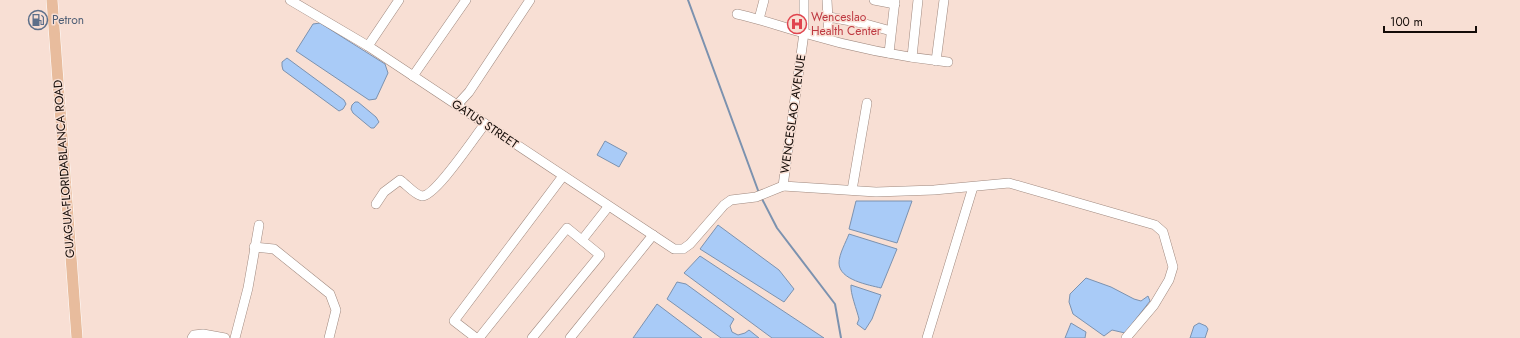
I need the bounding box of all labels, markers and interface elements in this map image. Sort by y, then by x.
place label: Wenceslao Health Center [811,8,882,40]
scale bar [1384,8,1476,34]
fuel station icon: Petron [27,9,49,31]
place label: Petron [52,11,84,29]
hospital icon: Wenceslao Health Center [786,13,808,35]
text: 100 m [1390,13,1423,31]
street label: WENCESLAO AVENUE [776,53,810,175]
street label: GUAGUA-FLORIDABLANCA ROAD [49,79,79,259]
street label: GATUS STREET [448,95,522,153]

